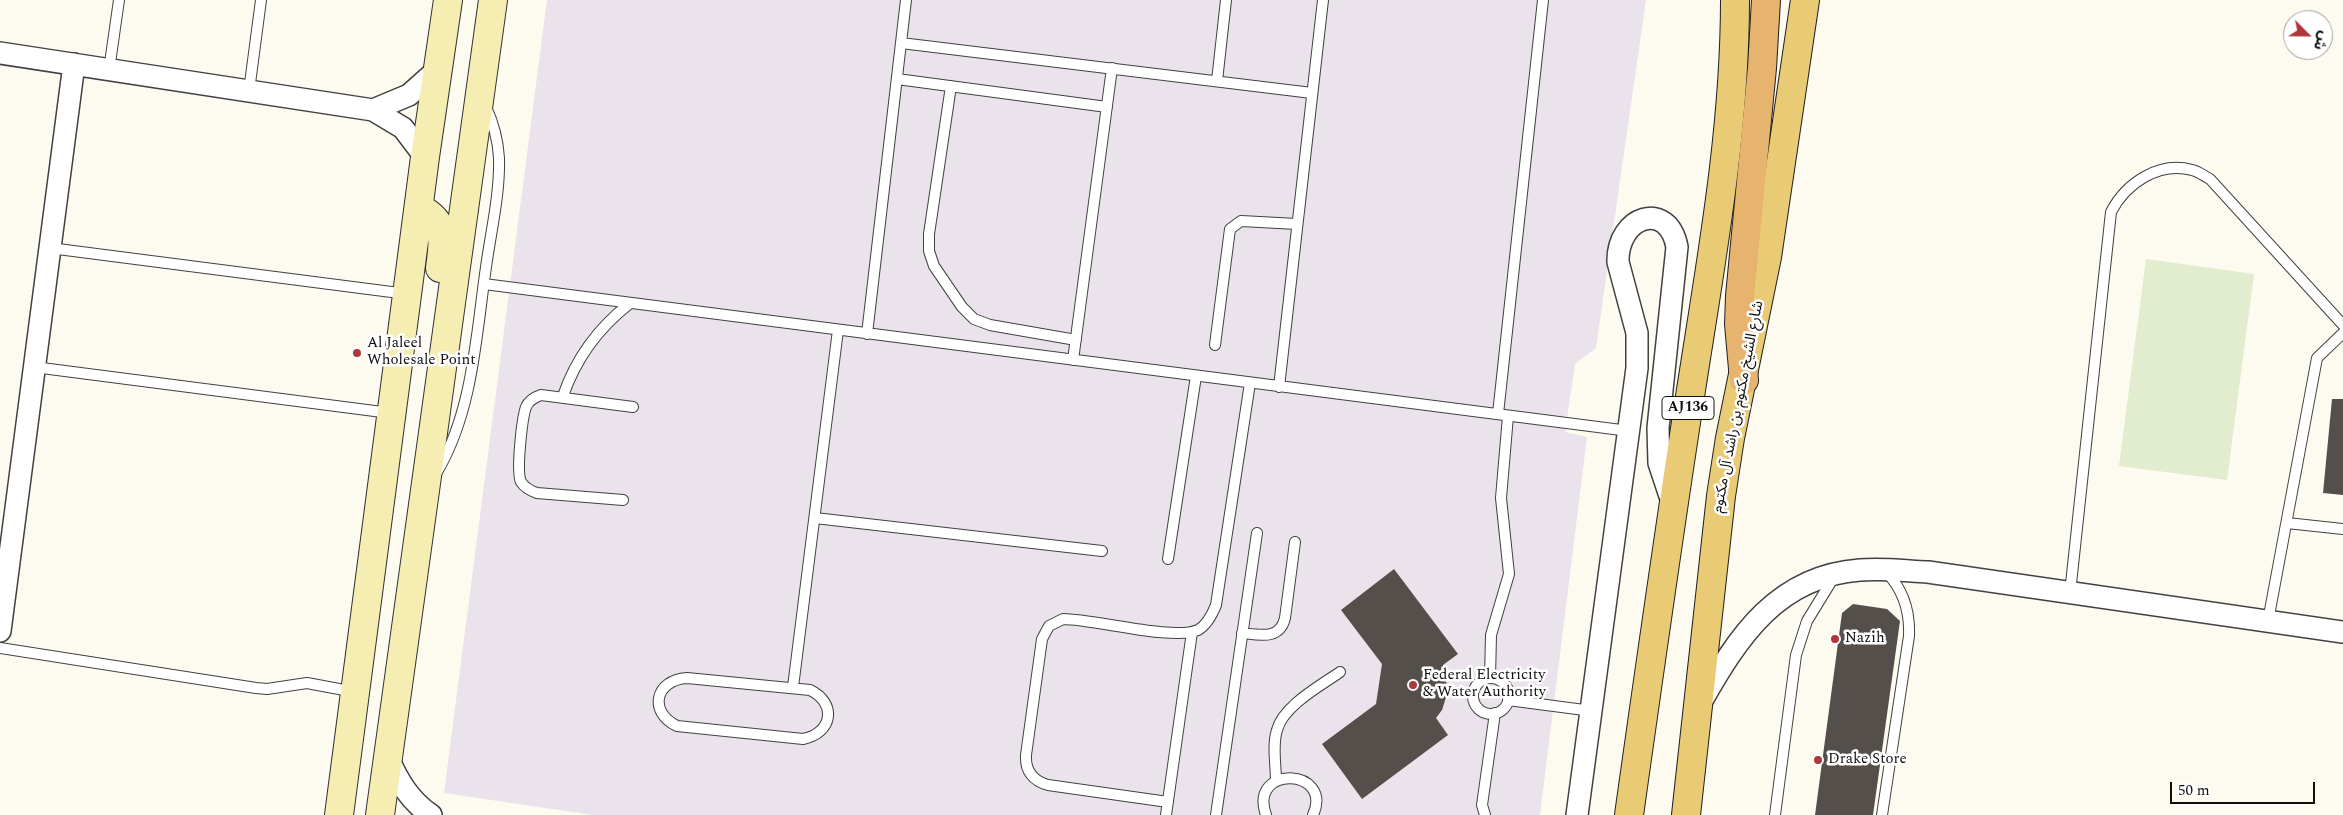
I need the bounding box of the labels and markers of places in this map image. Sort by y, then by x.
place label: Al Jaleel Wholesale Point [367,335,475,370]
marker: Al Jaleel Wholesale Point [351,347,363,359]
place label: Nazih [1845,630,1885,648]
marker: Nazih [1829,633,1841,645]
place label: Federal Electricity & Water Authority [1423,667,1546,702]
marker: Federal Electricity & Water Authority [1407,679,1419,691]
place label: Drake Store [1828,751,1907,769]
marker: Drake Store [1812,754,1824,766]

